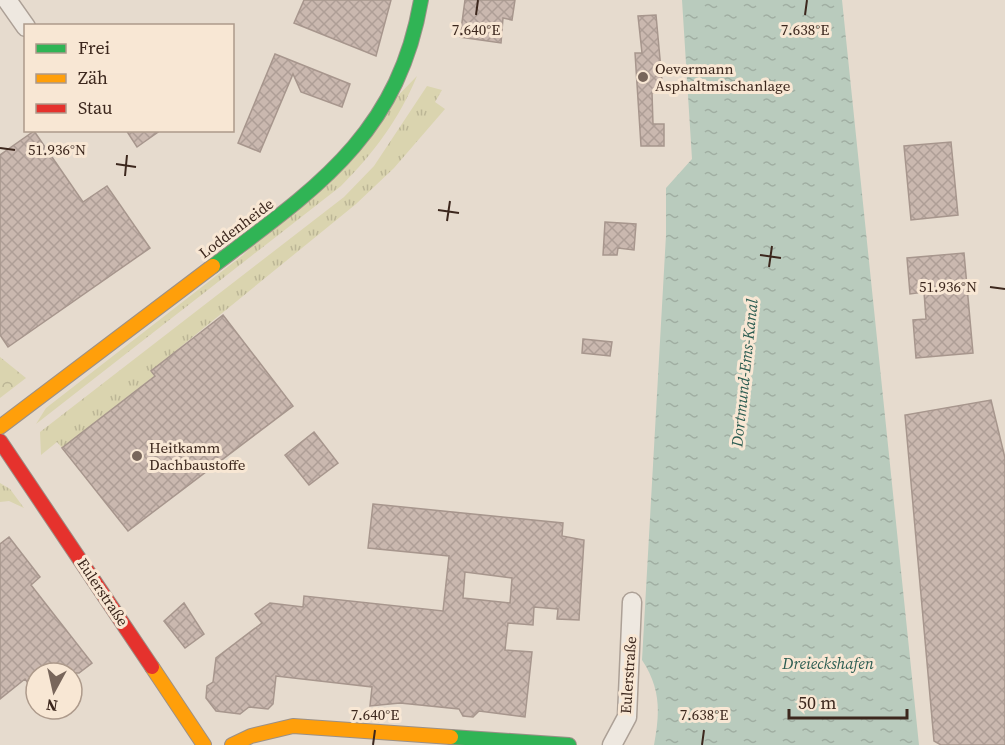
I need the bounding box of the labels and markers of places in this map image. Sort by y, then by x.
place label: Oevermann Asphaltmischanlage [655,58,791,96]
marker: Oevermann Asphaltmischanlage [636,70,650,84]
place label: Heitkamm Dachbaustoffe [149,437,246,475]
marker: Heitkamm Dachbaustoffe [130,449,144,463]

